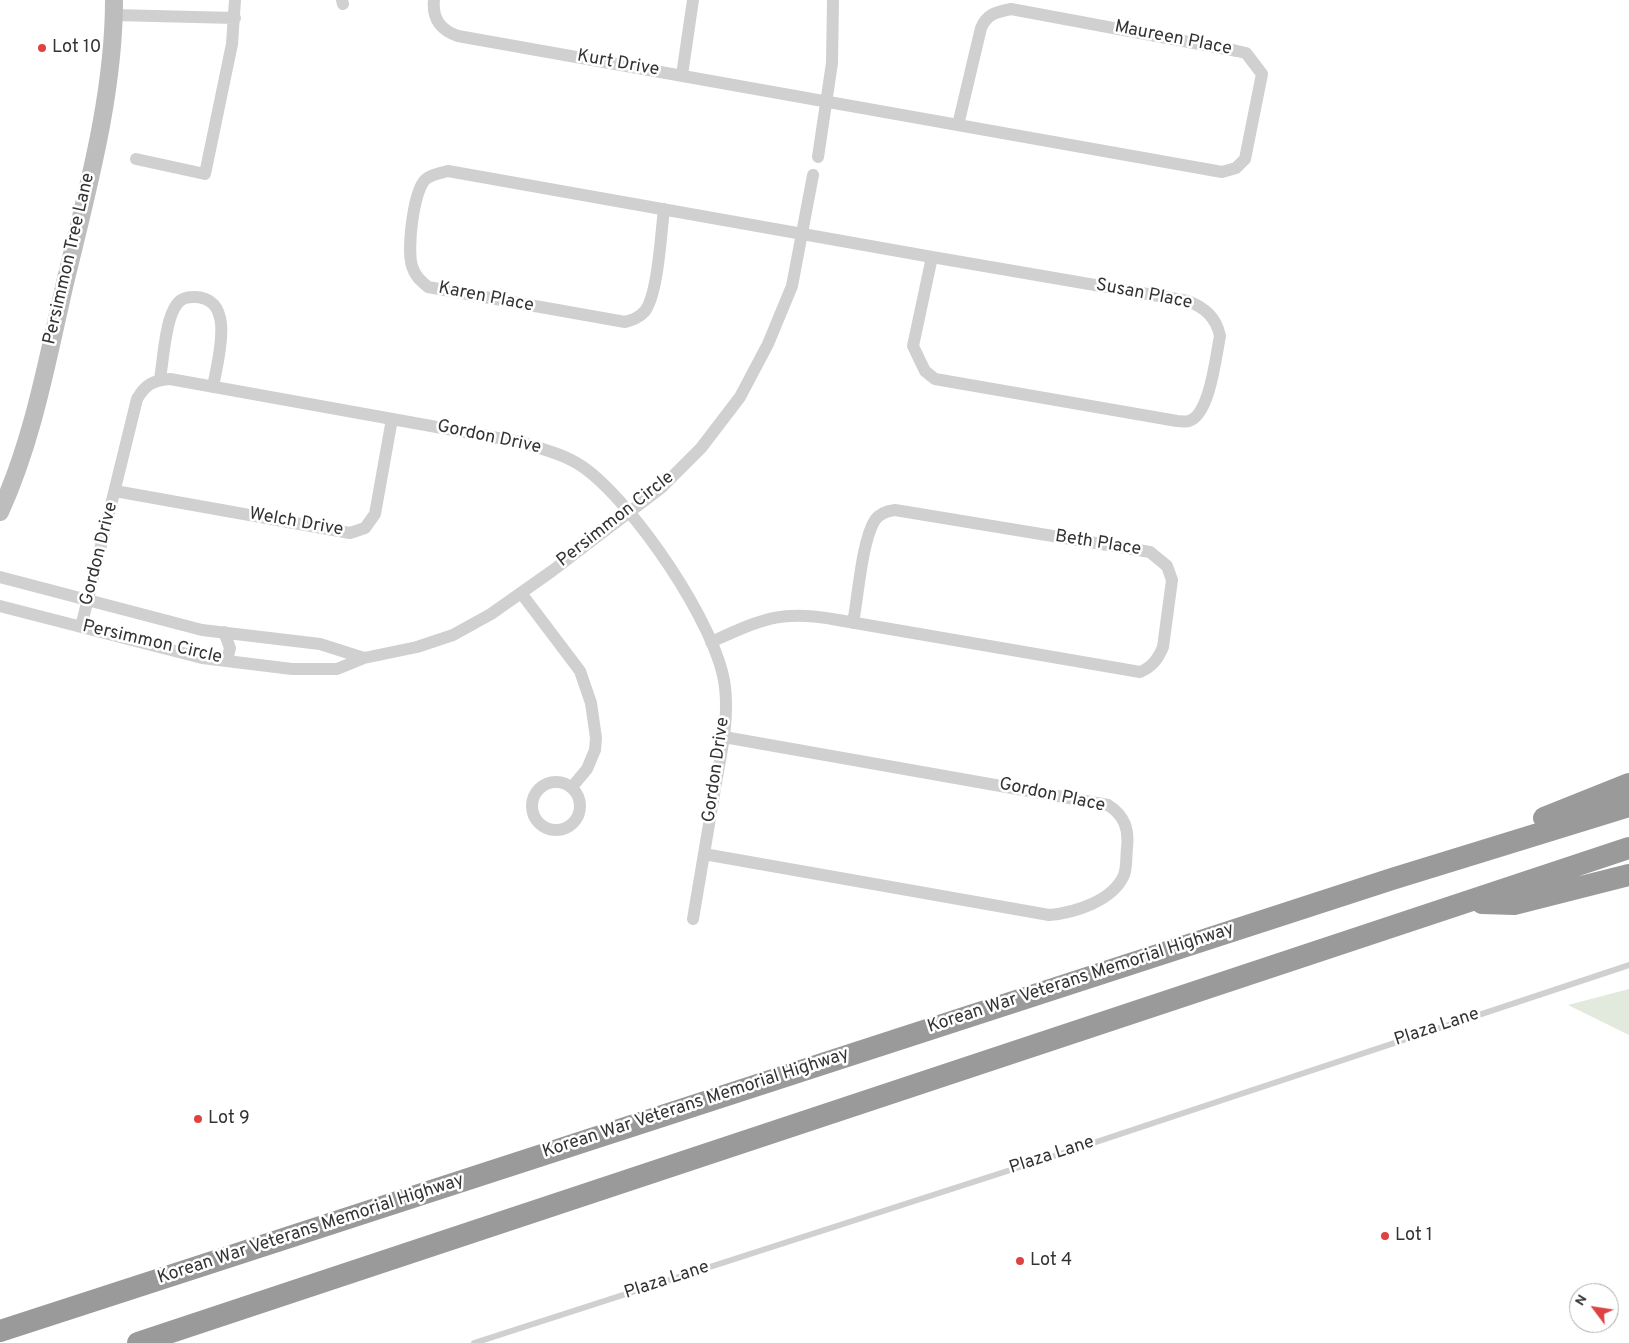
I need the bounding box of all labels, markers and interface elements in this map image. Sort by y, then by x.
street label: Maureen Place [1112,17,1234,61]
place label: Lot 10 [52,37,101,59]
marker: Lot 10 [36,42,48,54]
street label: Kurt Drive [575,46,661,82]
street label: Persimmon Tree Lane [40,171,100,347]
street label: Susan Place [1094,275,1194,315]
street label: Karen Place [436,278,536,318]
street label: Gordon Drive [435,416,543,460]
street label: Persimmon Circle [553,468,679,572]
street label: Gordon Drive [77,500,123,608]
street label: Welch Drive [247,504,345,542]
street label: Beth Place [1053,527,1143,561]
street label: Persimmon Circle [80,616,224,670]
street label: Gordon Drive [699,716,735,824]
street label: Gordon Place [997,774,1107,818]
street label: Korean War Veterans Memorial Highway [925,919,1237,1039]
street label: Plaza Lane [1392,1004,1482,1052]
street label: Korean War Veterans Memorial Highway [540,1044,852,1164]
place label: Lot 9 [208,1108,250,1130]
marker: Lot 9 [192,1113,204,1125]
street label: Plaza Lane [1007,1132,1097,1180]
street label: Korean War Veterans Memorial Highway [155,1170,467,1290]
place label: Lot 1 [1395,1225,1433,1247]
marker: Lot 1 [1379,1230,1391,1242]
place label: Lot 4 [1030,1250,1072,1272]
marker: Lot 4 [1014,1255,1026,1267]
street label: Plaza Lane [622,1257,712,1305]
north arrow [1569,1283,1619,1333]
text: N [1572,1292,1591,1309]

